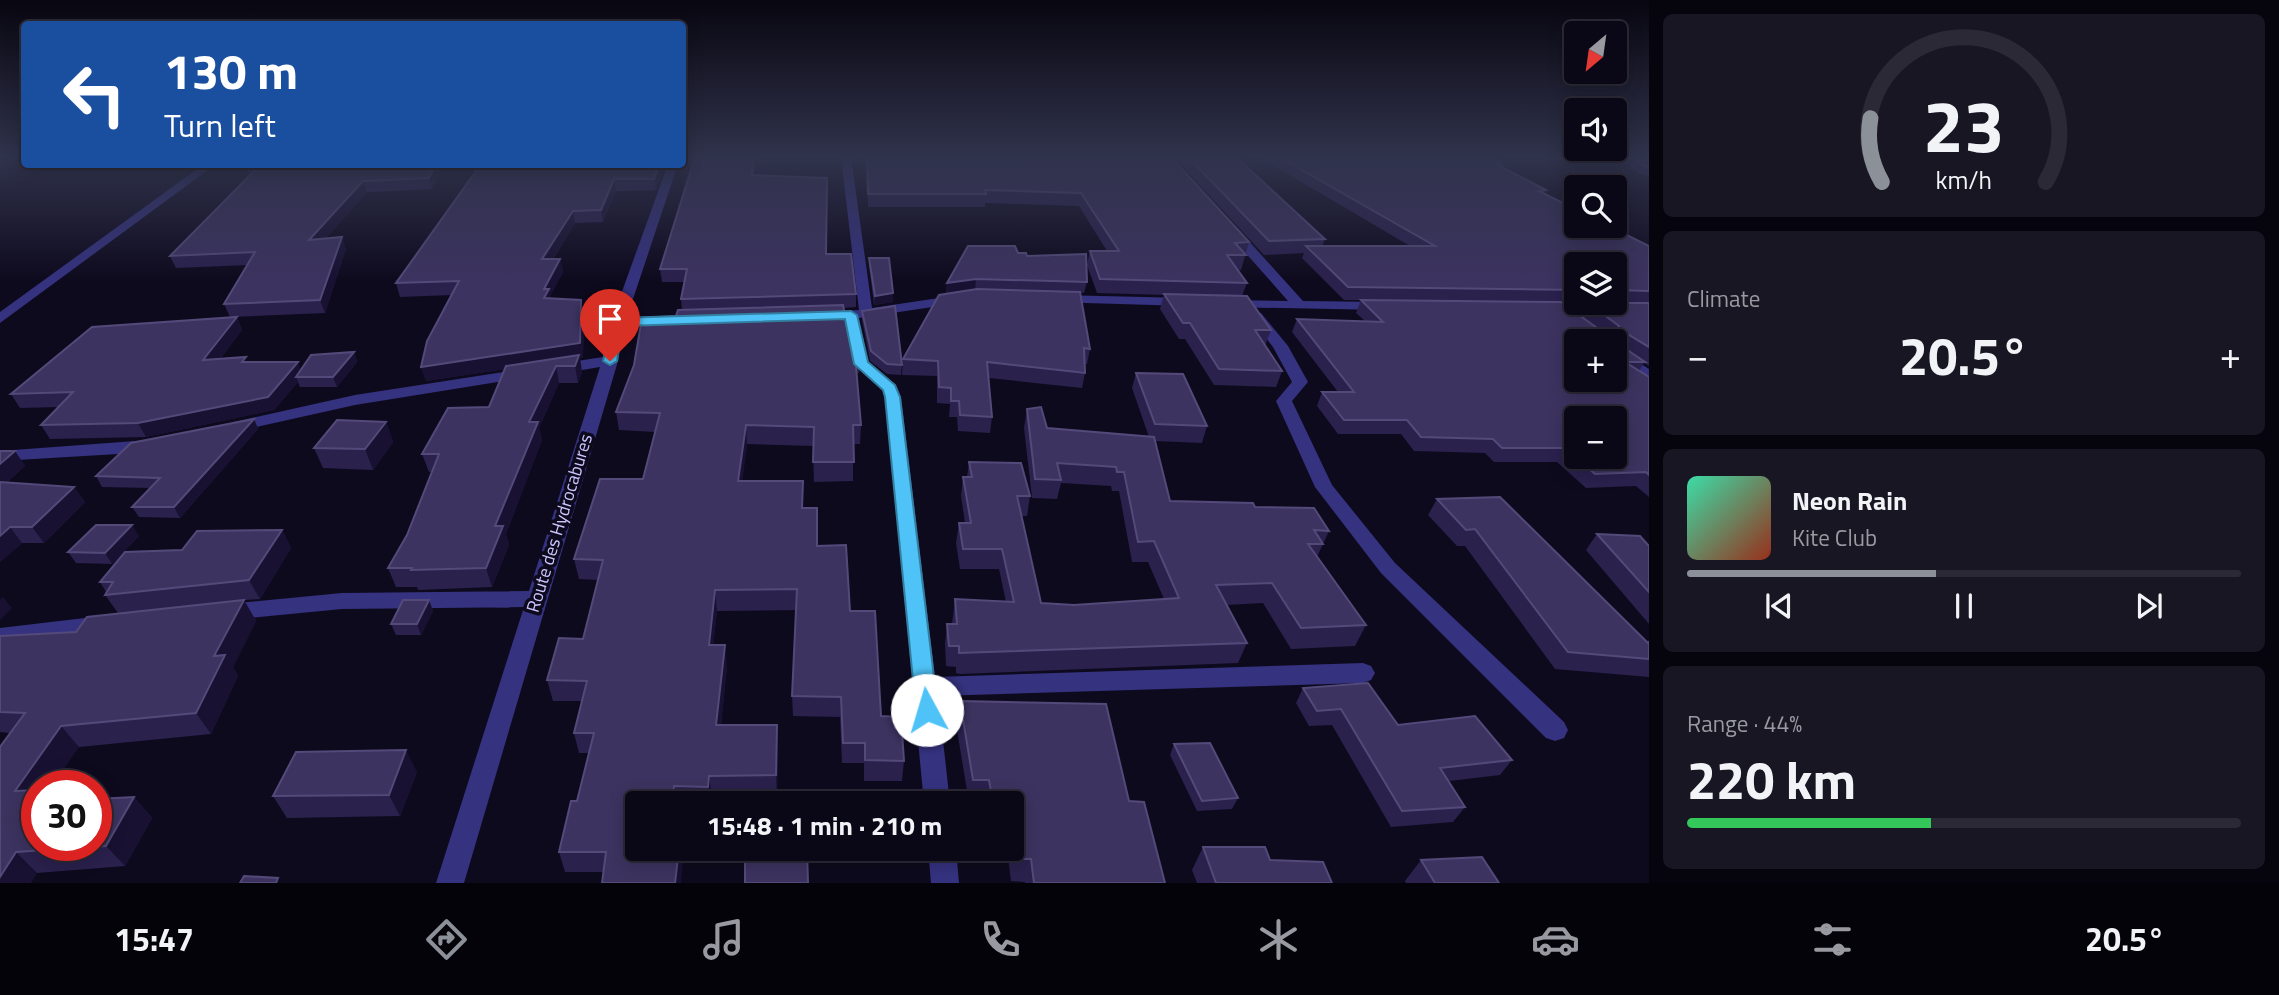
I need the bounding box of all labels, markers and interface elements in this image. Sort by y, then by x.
north arrow [1564,21,1628,84]
map controls [1564,21,1627,469]
text: 130 m [164,33,298,108]
icon: left [49,49,140,140]
text: 23 [1923,70,2005,180]
button: sound [1564,98,1627,161]
text: Turn left [164,101,276,149]
text: km/h [1936,160,1992,198]
button: search [1564,175,1627,238]
button: layers [1564,252,1627,315]
text: Climate [1687,281,1760,316]
pin [580,289,640,361]
icon: arrive [591,300,629,338]
text: 20.5° [1899,316,2029,395]
text: − [1687,326,1708,384]
text: + [2220,326,2241,384]
button: + [1564,329,1627,392]
button: − [1564,406,1627,469]
street label: Route des Hydrocabures [519,430,599,616]
text: Neon Rain [1792,481,1907,520]
text: Kite Club [1792,520,1877,555]
icon: previous [1760,587,1798,625]
icon: pause [1945,587,1983,625]
icon: next [2130,587,2168,625]
position arrow [890,673,964,747]
text: Range · 44% [1687,706,1802,741]
text: 220 km [1687,740,1856,819]
speed limit sign: 30 [21,770,112,861]
text: 15:48 · 1 min · 210 m [707,806,942,845]
text: 15:47 [114,915,194,963]
icon: directions [422,915,471,964]
icon: music [699,915,748,964]
icon: phone [976,915,1025,964]
icon: climate [1254,915,1303,964]
icon: car [1531,915,1580,964]
icon: filters [1808,915,1857,964]
text: 20.5° [2085,915,2165,963]

